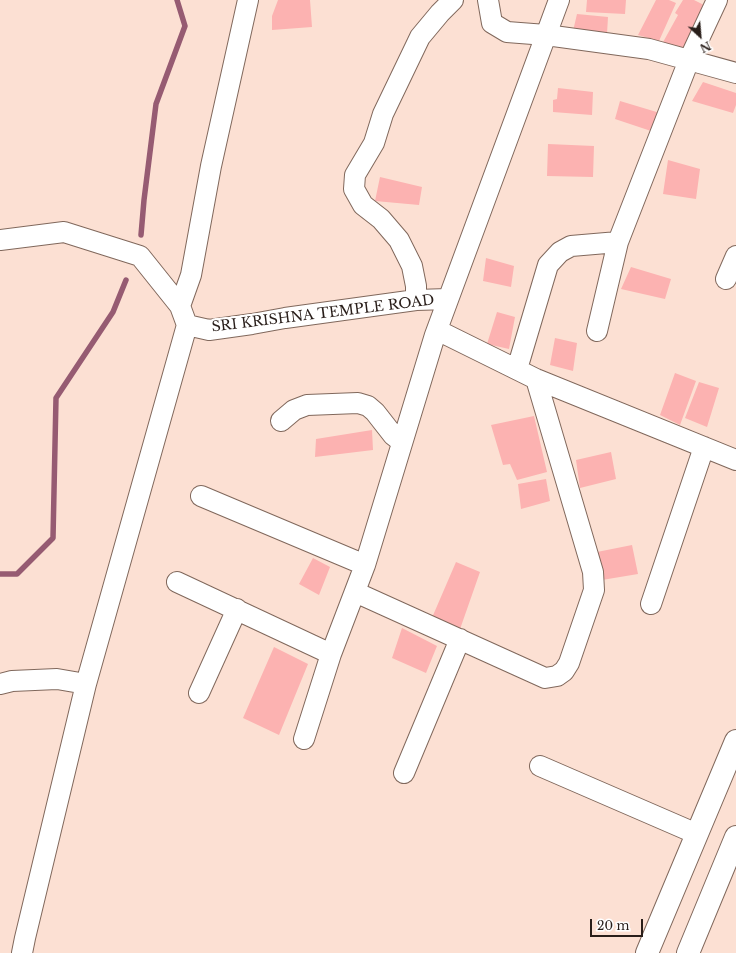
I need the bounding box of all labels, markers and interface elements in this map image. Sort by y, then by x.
north arrow [680,16,720,56]
text: N [698,38,713,55]
street label: SRI KRISHNA TEMPLE ROAD [211,292,435,336]
scale bar [592,911,645,937]
text: 20 m [597,918,629,933]

